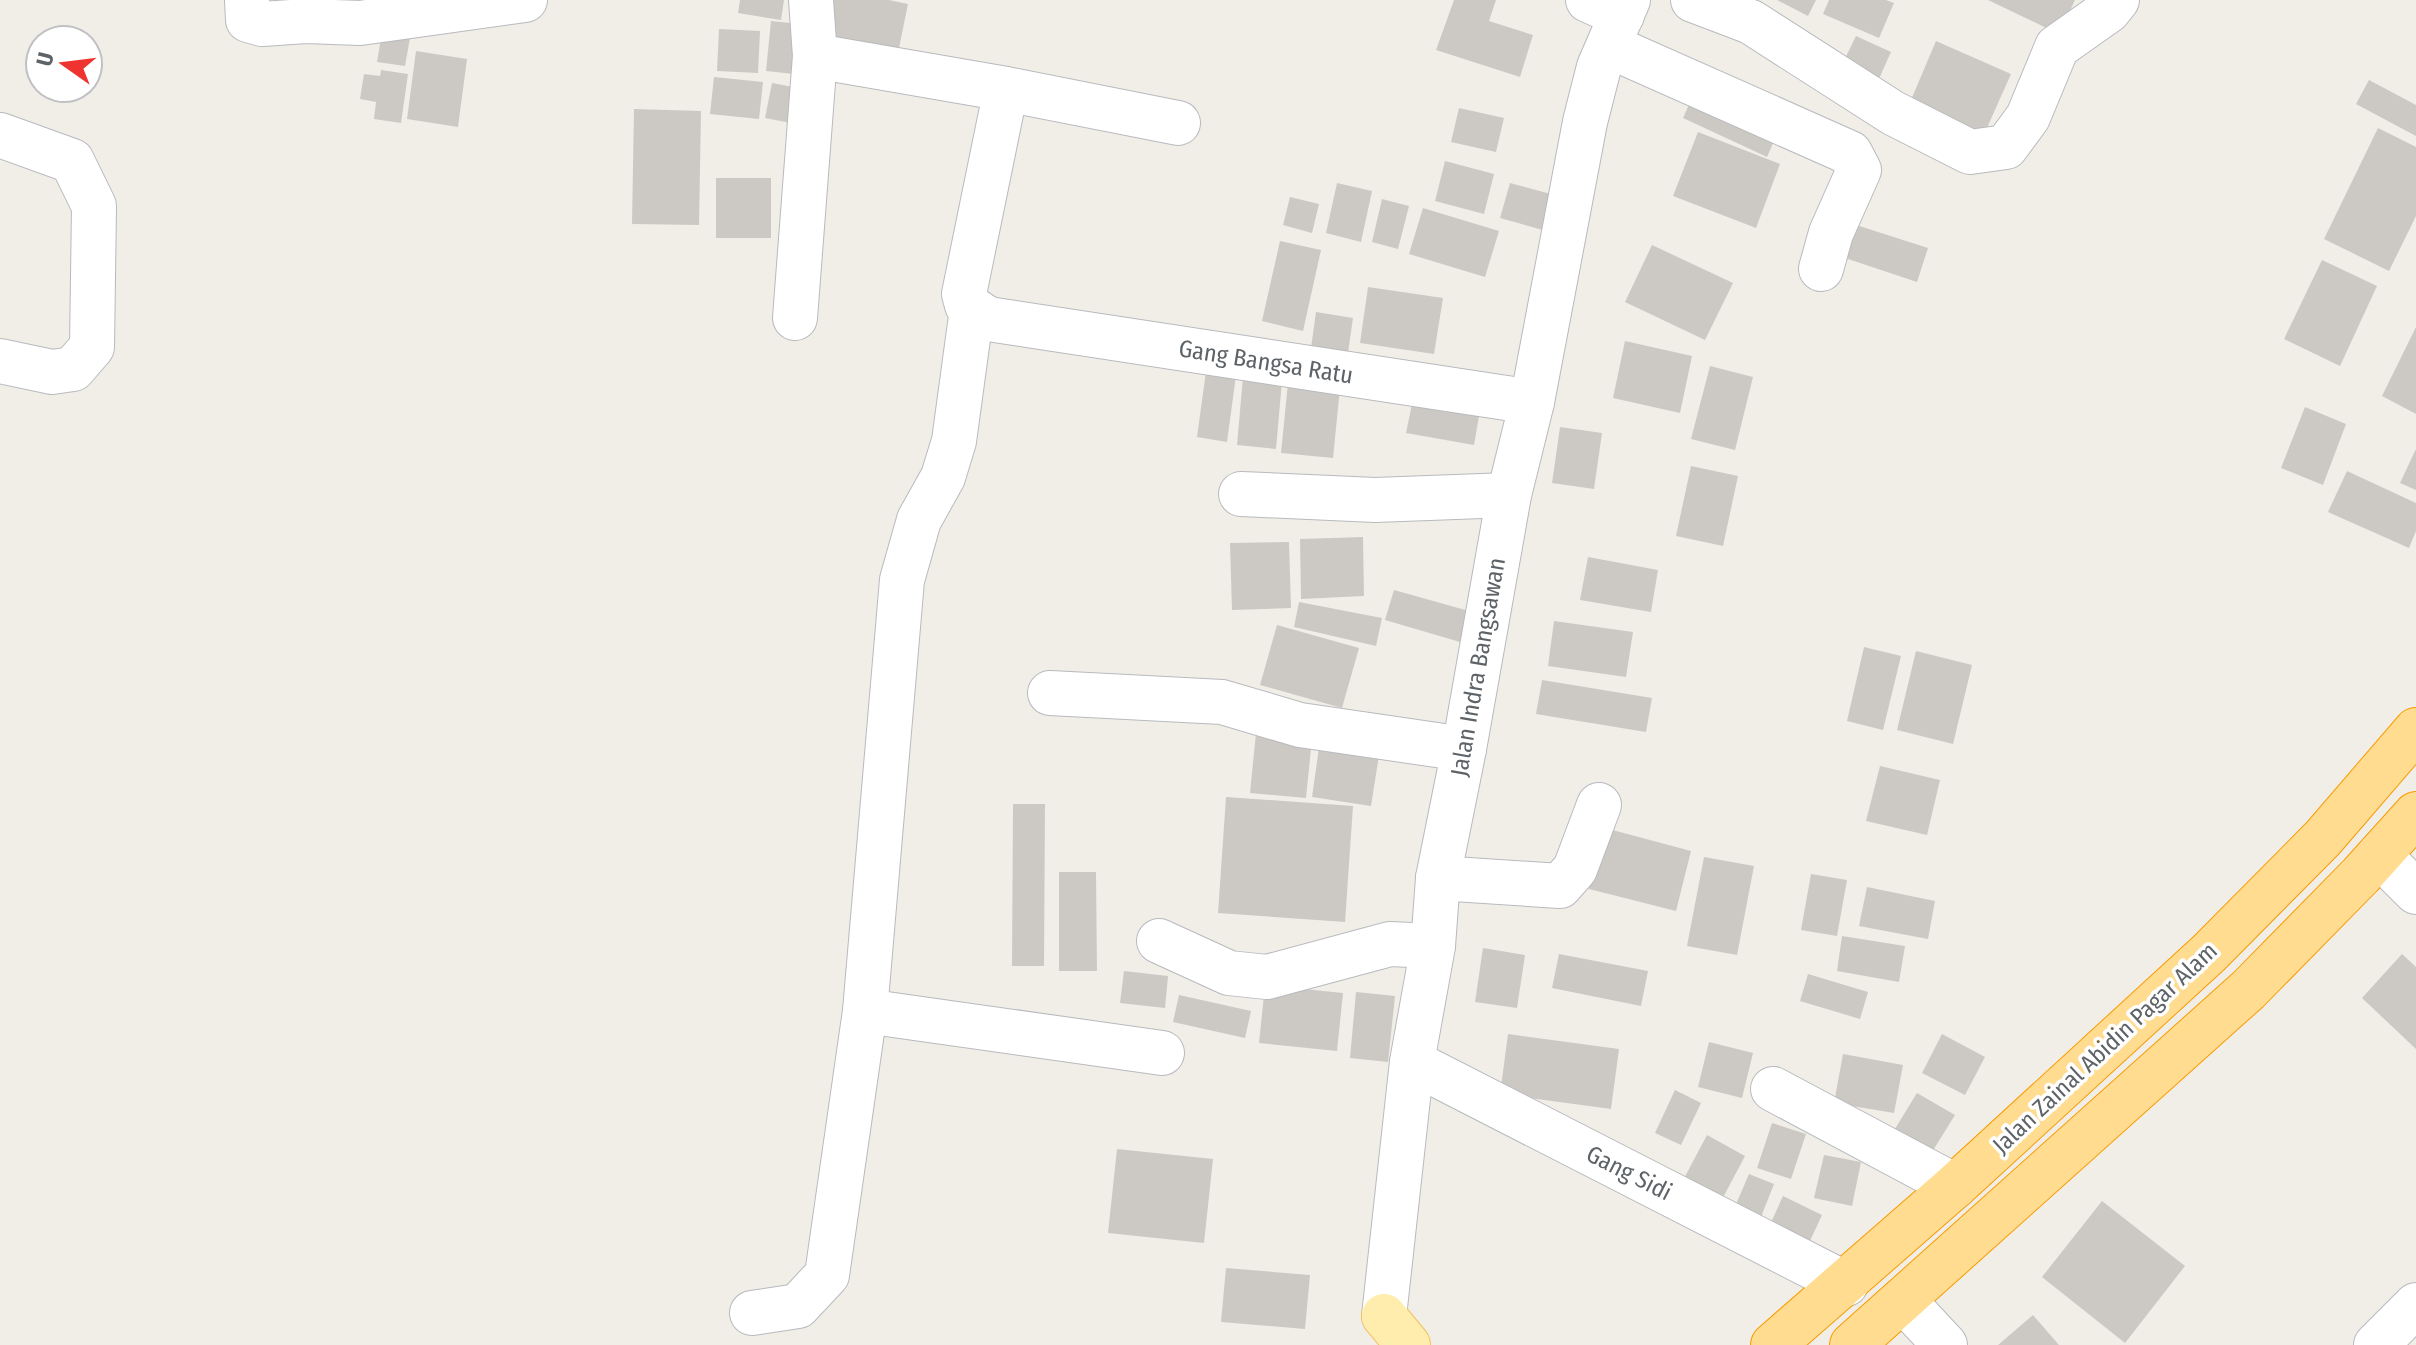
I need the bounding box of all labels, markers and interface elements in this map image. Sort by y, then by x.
north arrow [24,24,104,104]
text: U [30,50,60,69]
street label: Gang Bangsa Ratu [1177,334,1355,390]
street label: Jalan Indra Bangsawan [1445,556,1511,778]
street label: Jalan Zainal Abidin Pagar Alam [1987,937,2223,1159]
street label: Gang Sidi [1582,1140,1676,1206]

